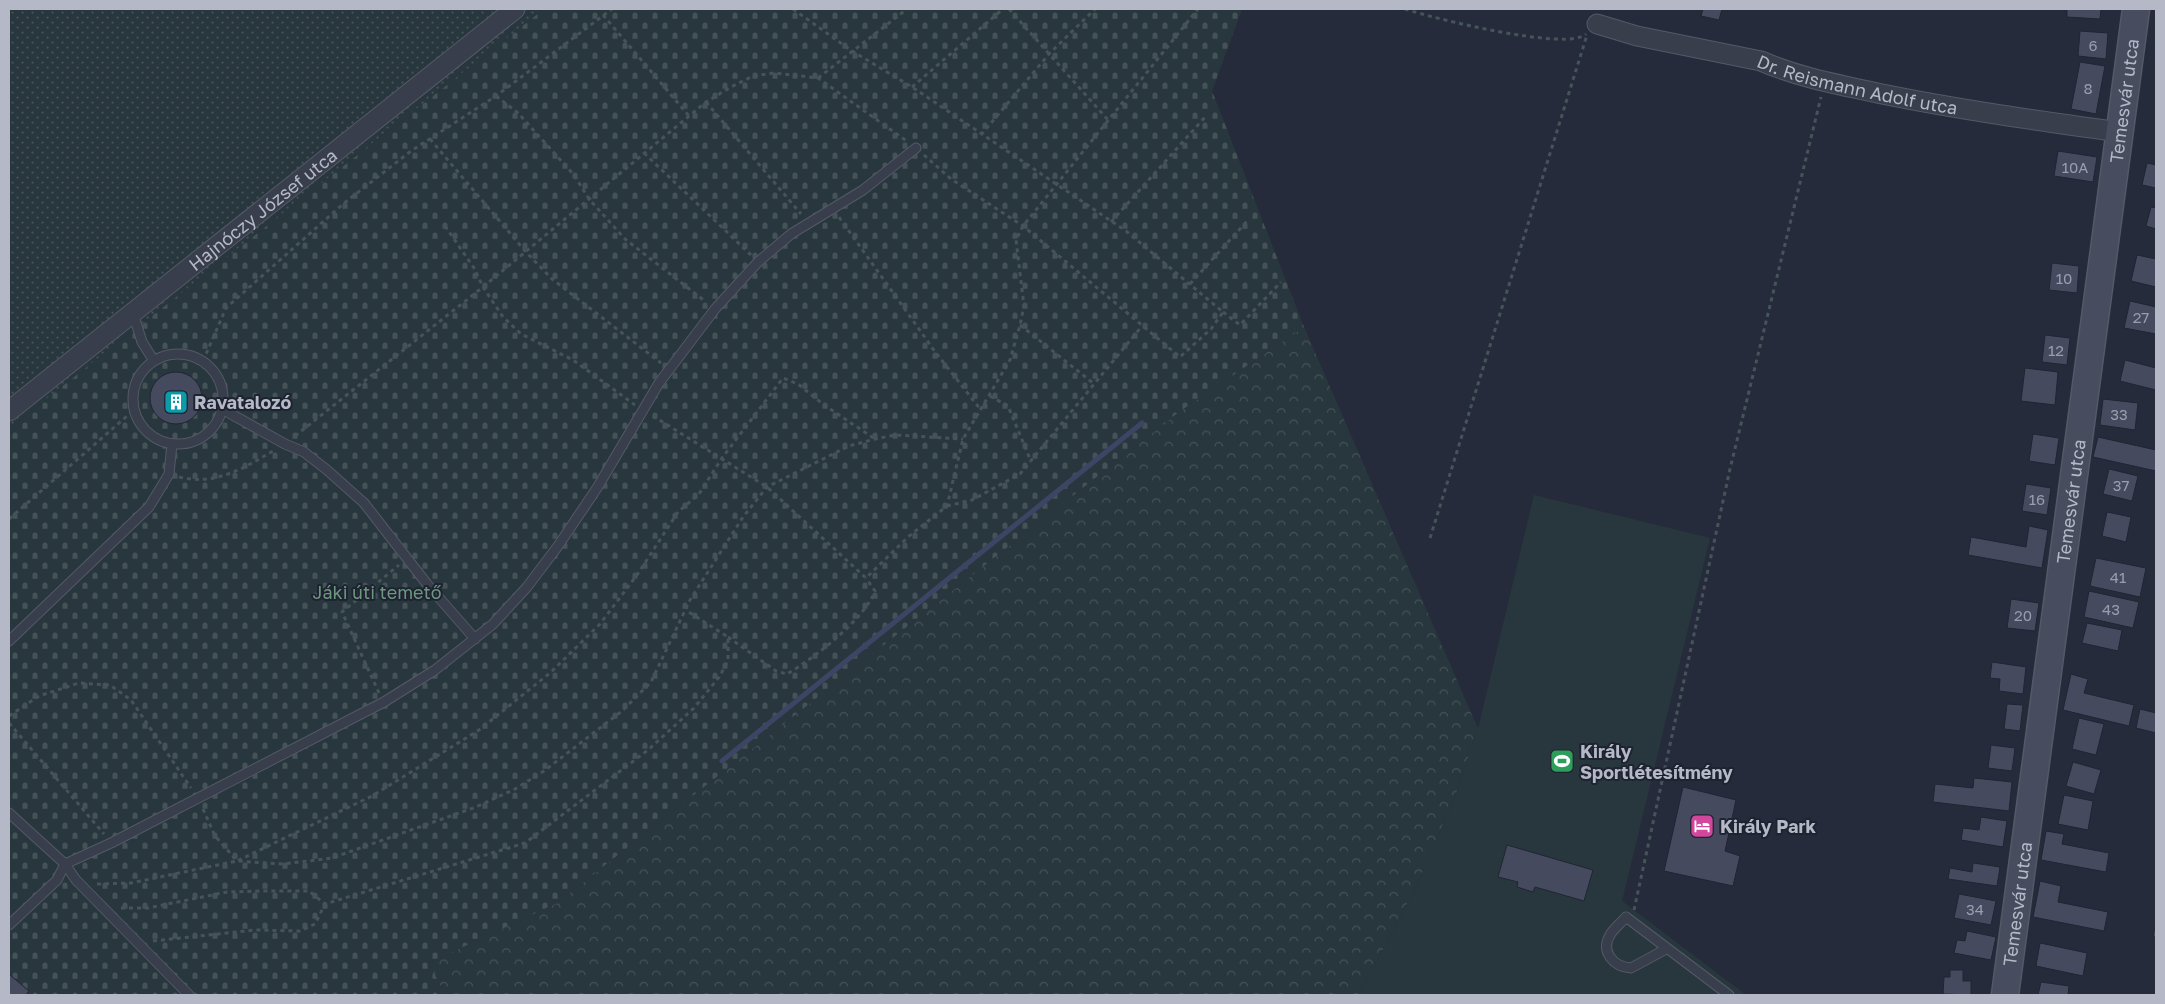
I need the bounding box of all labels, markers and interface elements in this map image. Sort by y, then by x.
house number: 6 [2088,36,2098,54]
street label: Temesvár utca [2105,37,2143,164]
street label: Dr. Reismann Adolf utca [1754,50,1959,119]
house number: 8 [2083,79,2093,97]
street label: Hajnóczy József utca [184,144,341,275]
house number: 10A [2062,158,2088,176]
house number: 10 [2056,269,2072,287]
house number: 27 [2133,308,2149,326]
house number: 12 [2048,341,2064,359]
building icon: Ravatalozó [163,389,189,415]
place label: Ravatalozó [194,391,291,413]
house number: 33 [2110,405,2128,423]
street label: Temesvár utca [2051,438,2090,565]
house number: 37 [2113,476,2129,494]
house number: 16 [2029,490,2045,508]
house number: 41 [2110,568,2126,586]
park label: Jáki úti temető [312,581,442,603]
house number: 43 [2102,600,2120,618]
house number: 20 [2014,606,2032,624]
place label: Király Sportlétesítmény [1580,740,1733,783]
sports icon: Király Sportlétesítmény [1549,748,1575,774]
hotel icon: Király Park [1689,813,1715,839]
place label: Király Park [1720,815,1816,837]
street label: Temesvár utca [1998,840,2036,967]
house number: 34 [1966,900,1984,918]

